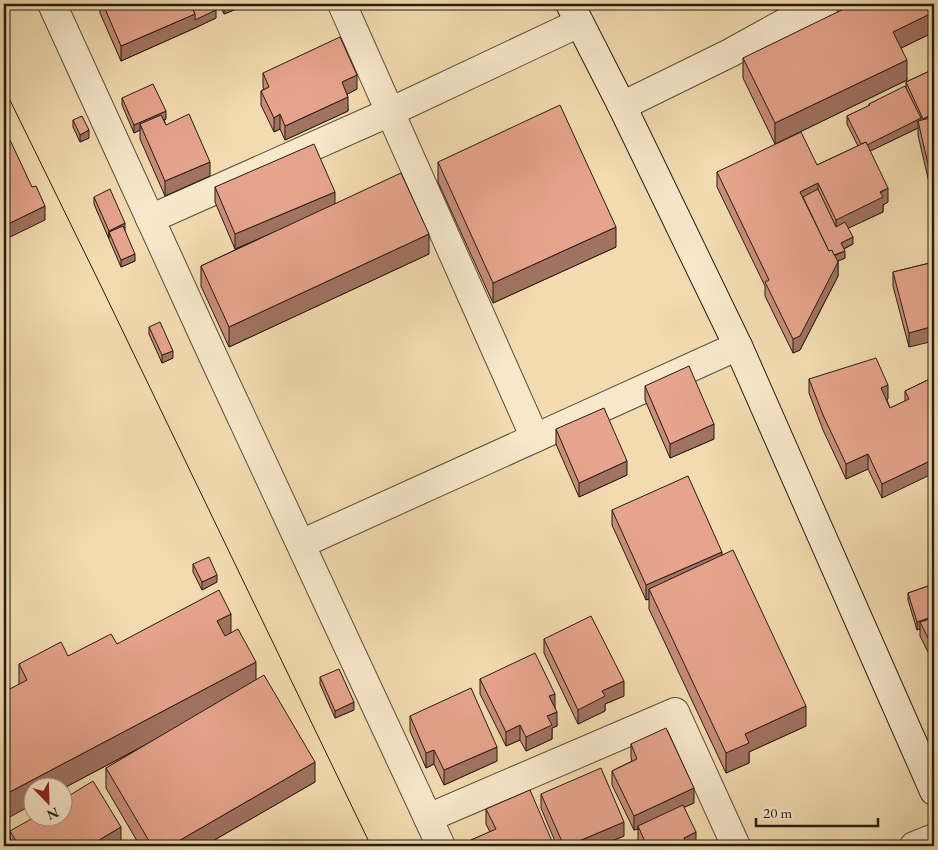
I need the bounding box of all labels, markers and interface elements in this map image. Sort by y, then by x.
north arrow [22,778,72,828]
scale bar [756,795,878,827]
text: N [44,803,62,825]
text: 20 m [763,803,792,822]

